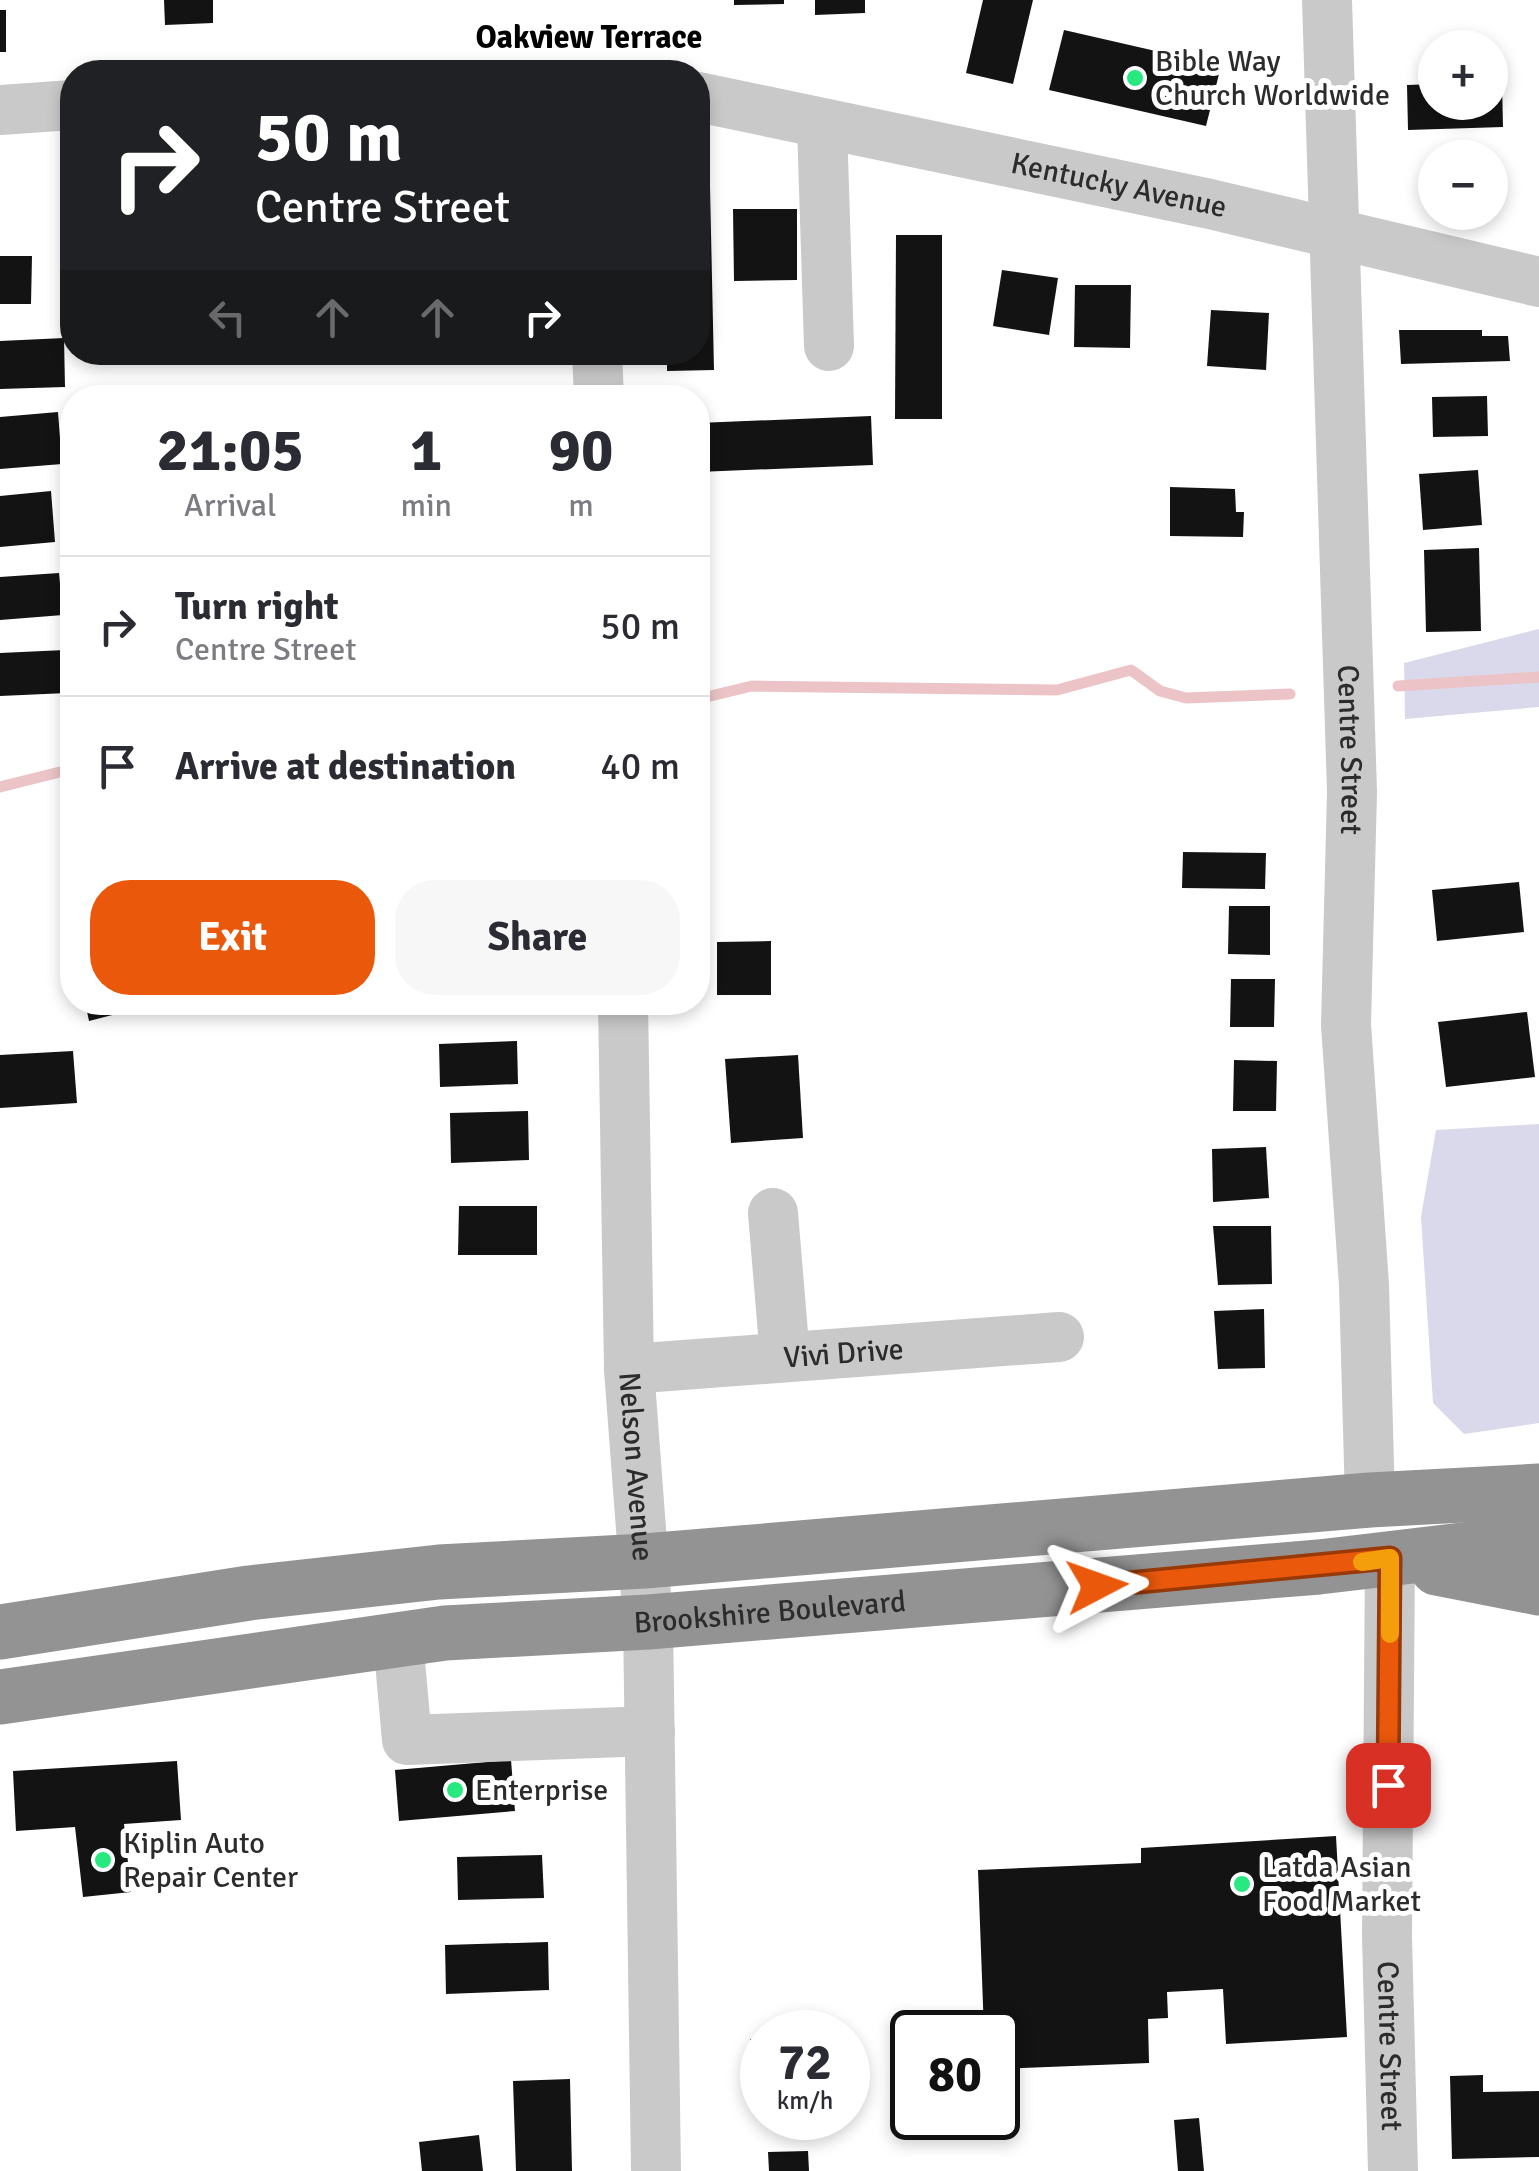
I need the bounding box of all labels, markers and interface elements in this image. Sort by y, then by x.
district label: Oakview Terrace [476,18,702,57]
map controls [1418,30,1508,230]
button: + [1418,30,1508,120]
place label: Bible Way Church Worldwide [1155,43,1390,114]
marker: Bible Way Church Worldwide [1124,67,1146,89]
text: 50 m [255,94,403,180]
icon: right [90,100,220,230]
button: − [1418,140,1508,230]
street label: Kentucky Avenue [1008,145,1230,226]
text: Centre Street [255,180,510,235]
icon: left [200,290,255,345]
icon: ahead [305,290,360,345]
icon: ahead [410,290,465,345]
icon: right [515,290,570,345]
text: 21:05 [157,414,304,488]
text: 1 [410,414,442,488]
text: 90 [549,414,613,488]
text: Arrival [184,486,276,525]
text: min [400,486,452,525]
text: m [568,486,594,525]
text: Turn right [175,583,339,630]
icon: right [90,599,145,654]
text: 50 m [600,603,680,650]
text: Centre Street [175,630,356,669]
street label: Centre Street [1329,664,1370,835]
icon: arrive [90,739,145,794]
text: Arrive at destination [175,743,516,790]
text: 40 m [600,743,680,790]
button: Exit [90,880,375,995]
button: Share [395,880,680,995]
street label: Vivi Drive [782,1331,905,1376]
street label: Nelson Avenue [610,1371,661,1563]
position arrow [1045,1534,1149,1638]
street label: Brookshire Boulevard [633,1583,907,1642]
pin [1346,1743,1431,1828]
icon: arrive [1361,1758,1416,1813]
place label: Enterprise [475,1772,608,1809]
marker: Enterprise [444,1779,466,1801]
place label: Kiplin Auto Repair Center [123,1825,298,1896]
marker: Kiplin Auto Repair Center [92,1849,114,1871]
place label: Latda Asian Food Market [1262,1849,1421,1920]
marker: Latda Asian Food Market [1231,1873,1253,1895]
street label: Centre Street [1369,1960,1410,2131]
speed limit sign: 80 [890,2010,1020,2140]
text: 72 [778,2032,832,2094]
text: km/h [777,2085,833,2116]

